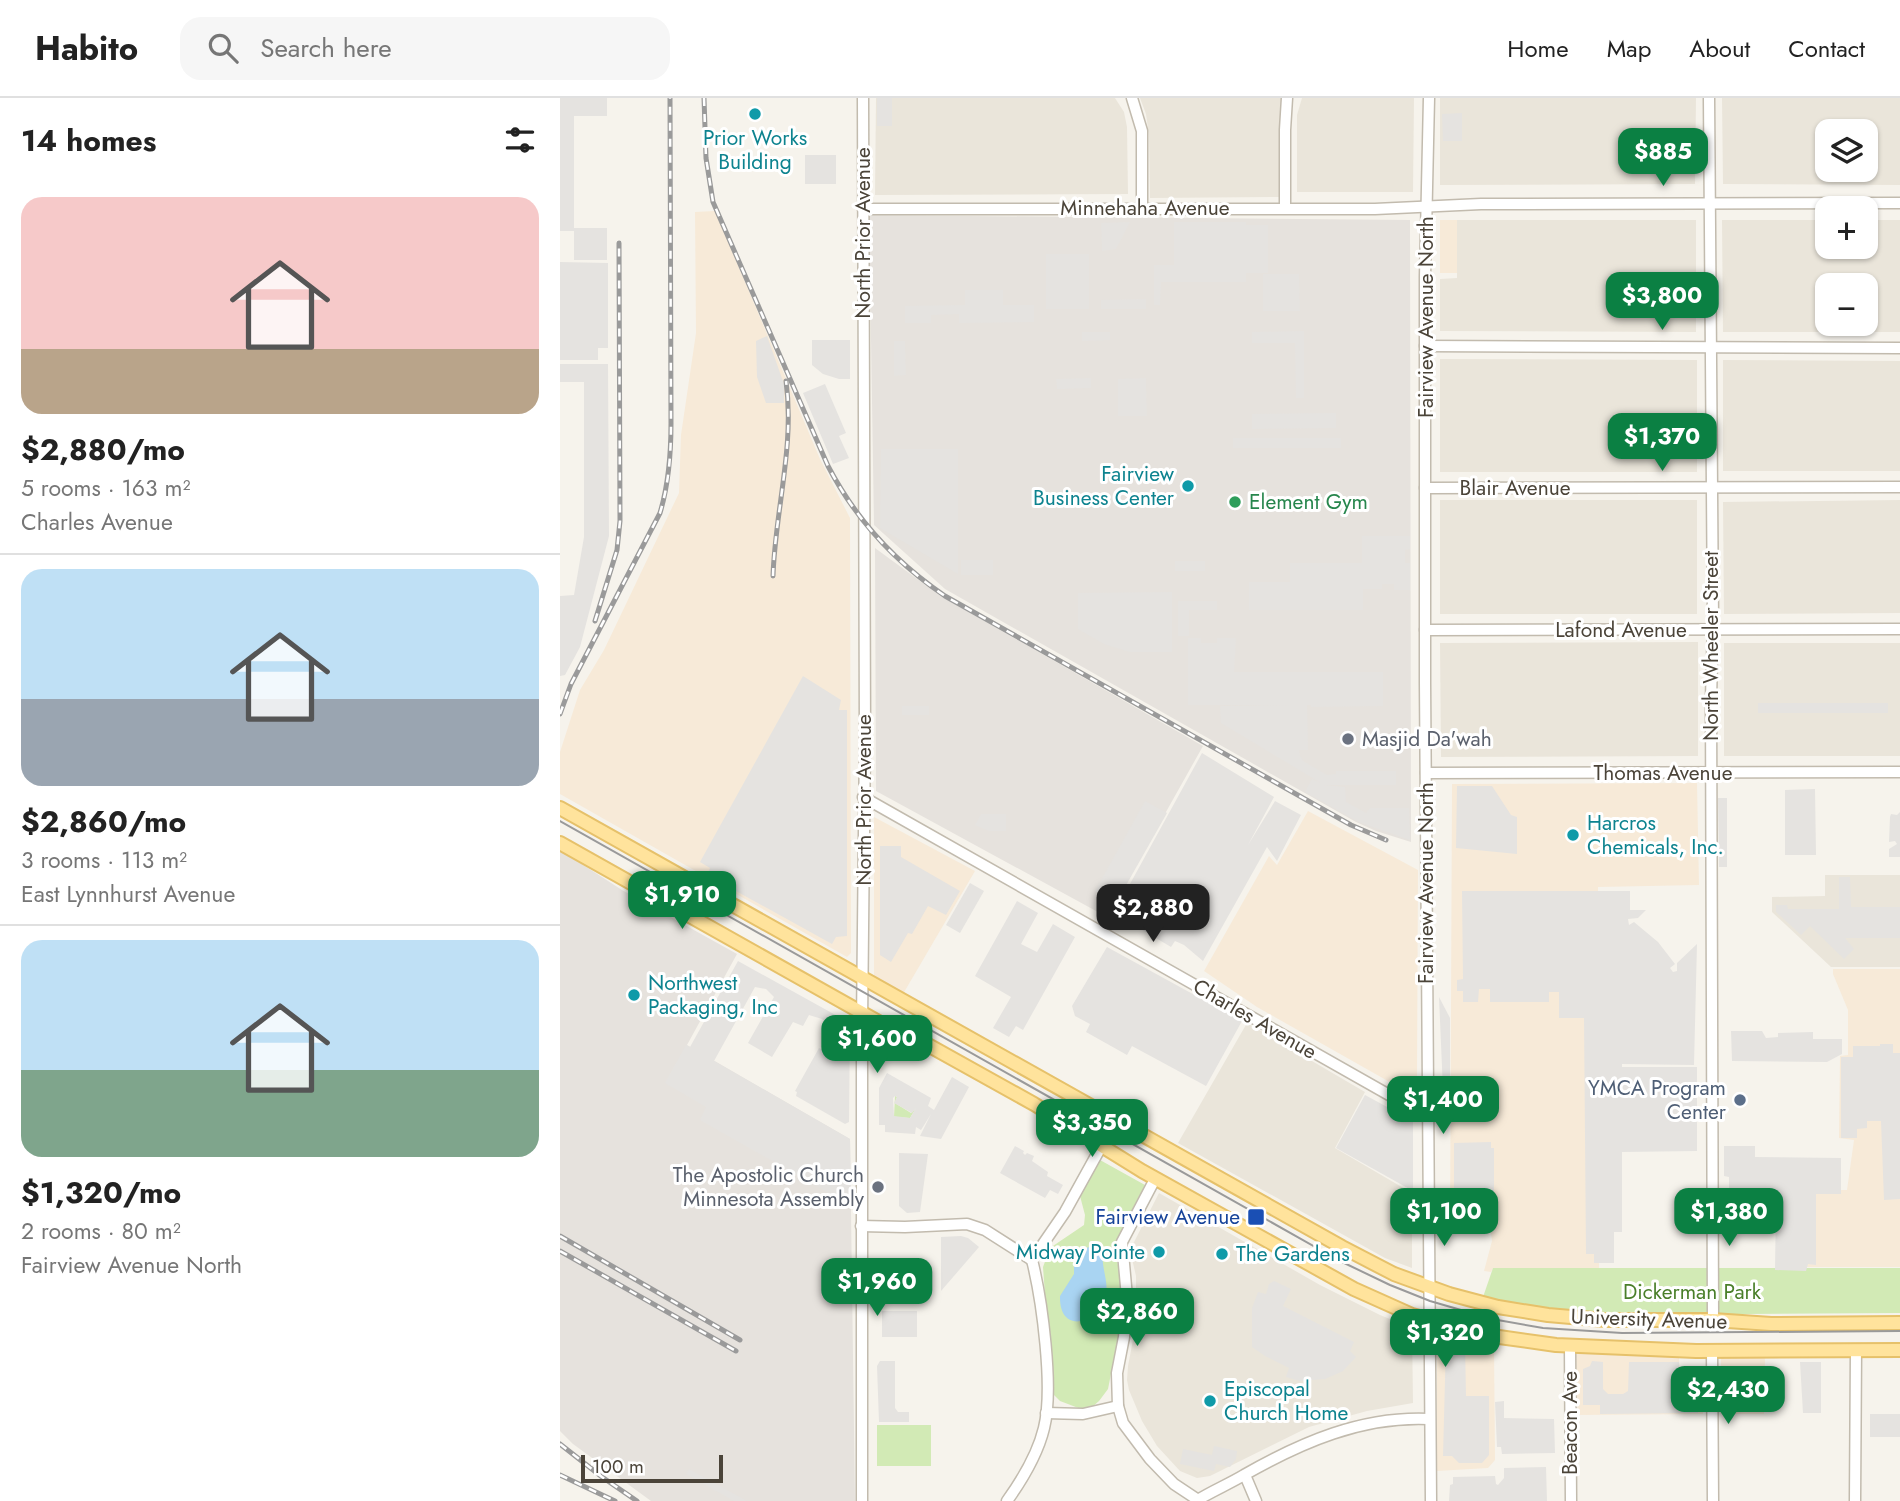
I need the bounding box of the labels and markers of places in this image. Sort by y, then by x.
marker: Prior Works Building [747,106,763,122]
place label: Prior Works Building [703,123,807,177]
pin: $885 [1622,129,1704,188]
pin: $3,800 [1605,272,1719,332]
pin: $1,370 [1605,414,1719,473]
place label: Fairview Business Center [1033,459,1175,513]
marker: Fairview Business Center [1180,478,1196,494]
place label: Element Gym [1249,487,1368,517]
marker: Element Gym [1227,494,1243,510]
place label: Masjid Da'wah [1362,724,1492,754]
marker: Masjid Da'wah [1340,731,1356,747]
place label: Harcros Chemicals, Inc. [1587,808,1724,862]
marker: Harcros Chemicals, Inc. [1565,827,1581,843]
pin: $1,910 [625,872,739,931]
pin: $2,880 [1096,884,1210,944]
place label: Northwest Packaging, Inc [648,968,778,1022]
marker: Northwest Packaging, Inc [626,987,642,1003]
pin: $1,600 [820,1016,934,1075]
place label: YMCA Program Center [1588,1073,1727,1127]
pin: $1,400 [1386,1076,1500,1136]
marker: YMCA Program Center [1732,1092,1748,1108]
pin: $3,350 [1035,1100,1149,1159]
place label: The Apostolic Church Minnesota Assembly [673,1160,865,1214]
marker: The Apostolic Church Minnesota Assembly [870,1179,886,1195]
pin: $1,100 [1387,1188,1501,1248]
pin: $1,380 [1672,1188,1786,1248]
place label: Fairview Avenue [1096,1202,1240,1232]
marker: Fairview Avenue [1246,1207,1266,1227]
place label: Midway Pointe [1016,1237,1145,1267]
place label: The Gardens [1236,1239,1350,1269]
marker: Midway Pointe [1151,1244,1167,1260]
marker: The Gardens [1214,1246,1230,1262]
pin: $1,960 [820,1258,934,1318]
pin: $2,860 [1080,1288,1194,1348]
pin: $1,320 [1388,1310,1502,1369]
pin: $2,430 [1671,1366,1785,1426]
place label: Episcopal Church Home [1224,1374,1349,1428]
marker: Episcopal Church Home [1202,1393,1218,1409]

